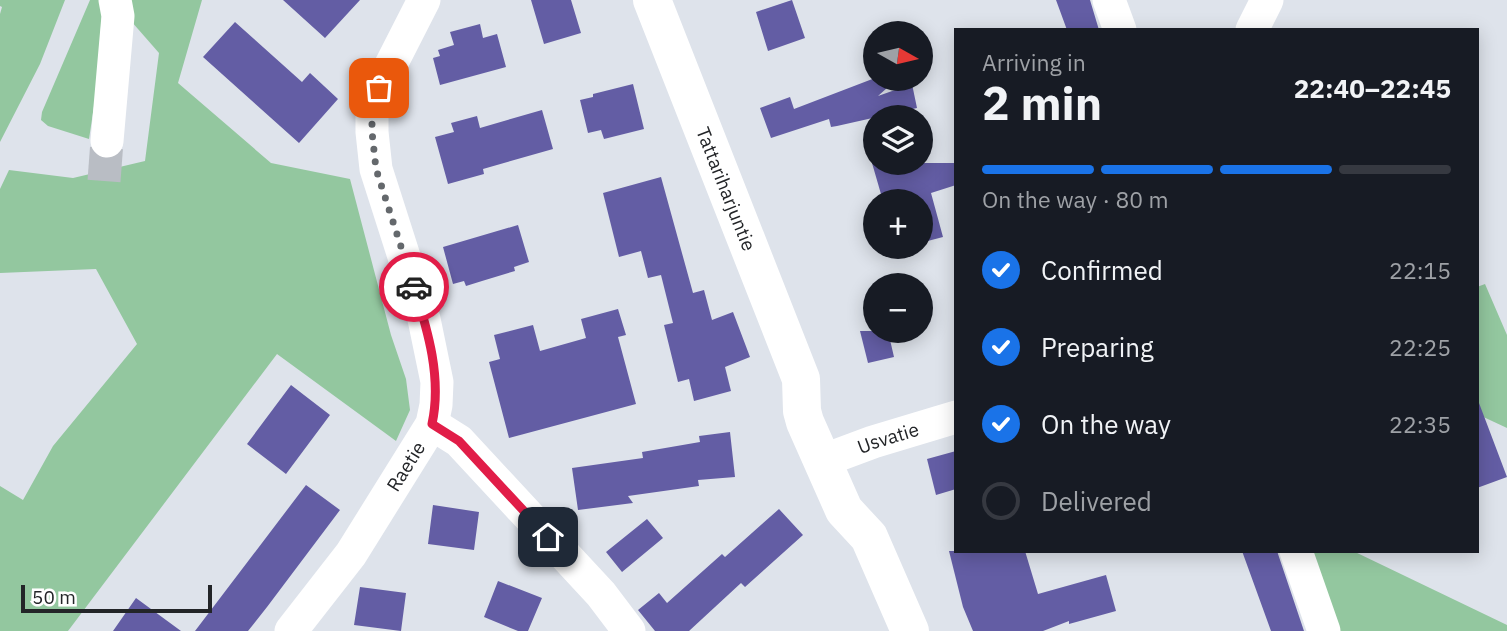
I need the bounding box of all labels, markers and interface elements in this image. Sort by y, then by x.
north arrow [863,21,933,91]
map controls [863,21,933,343]
text: Arriving in [982,47,1086,77]
pin [349,58,409,118]
icon: bag [360,69,398,107]
text: 22:40–22:45 [1294,71,1451,105]
text: 2 min [982,73,1102,133]
button: layers [863,105,933,175]
street label: Tattariharjuntie [691,124,761,254]
text: On the way · 80 m [982,184,1169,214]
button: + [863,189,933,259]
icon: check [982,251,1020,289]
courier [379,252,449,322]
text: Confirmed [1041,253,1163,287]
text: 22:15 [1389,255,1451,285]
icon: car [395,268,433,306]
button: − [863,273,933,343]
icon: check [982,328,1020,366]
text: Preparing [1041,330,1154,364]
text: 22:25 [1389,332,1451,362]
icon: check [982,405,1020,443]
text: On the way [1041,407,1171,441]
text: 22:35 [1389,409,1451,439]
street label: Usvatie [854,417,922,459]
street label: Raetie [381,437,430,496]
text: Delivered [1041,484,1152,518]
pin [518,507,578,567]
icon: home [529,518,567,556]
scale bar [21,582,212,614]
text: 50 m [32,585,76,609]

